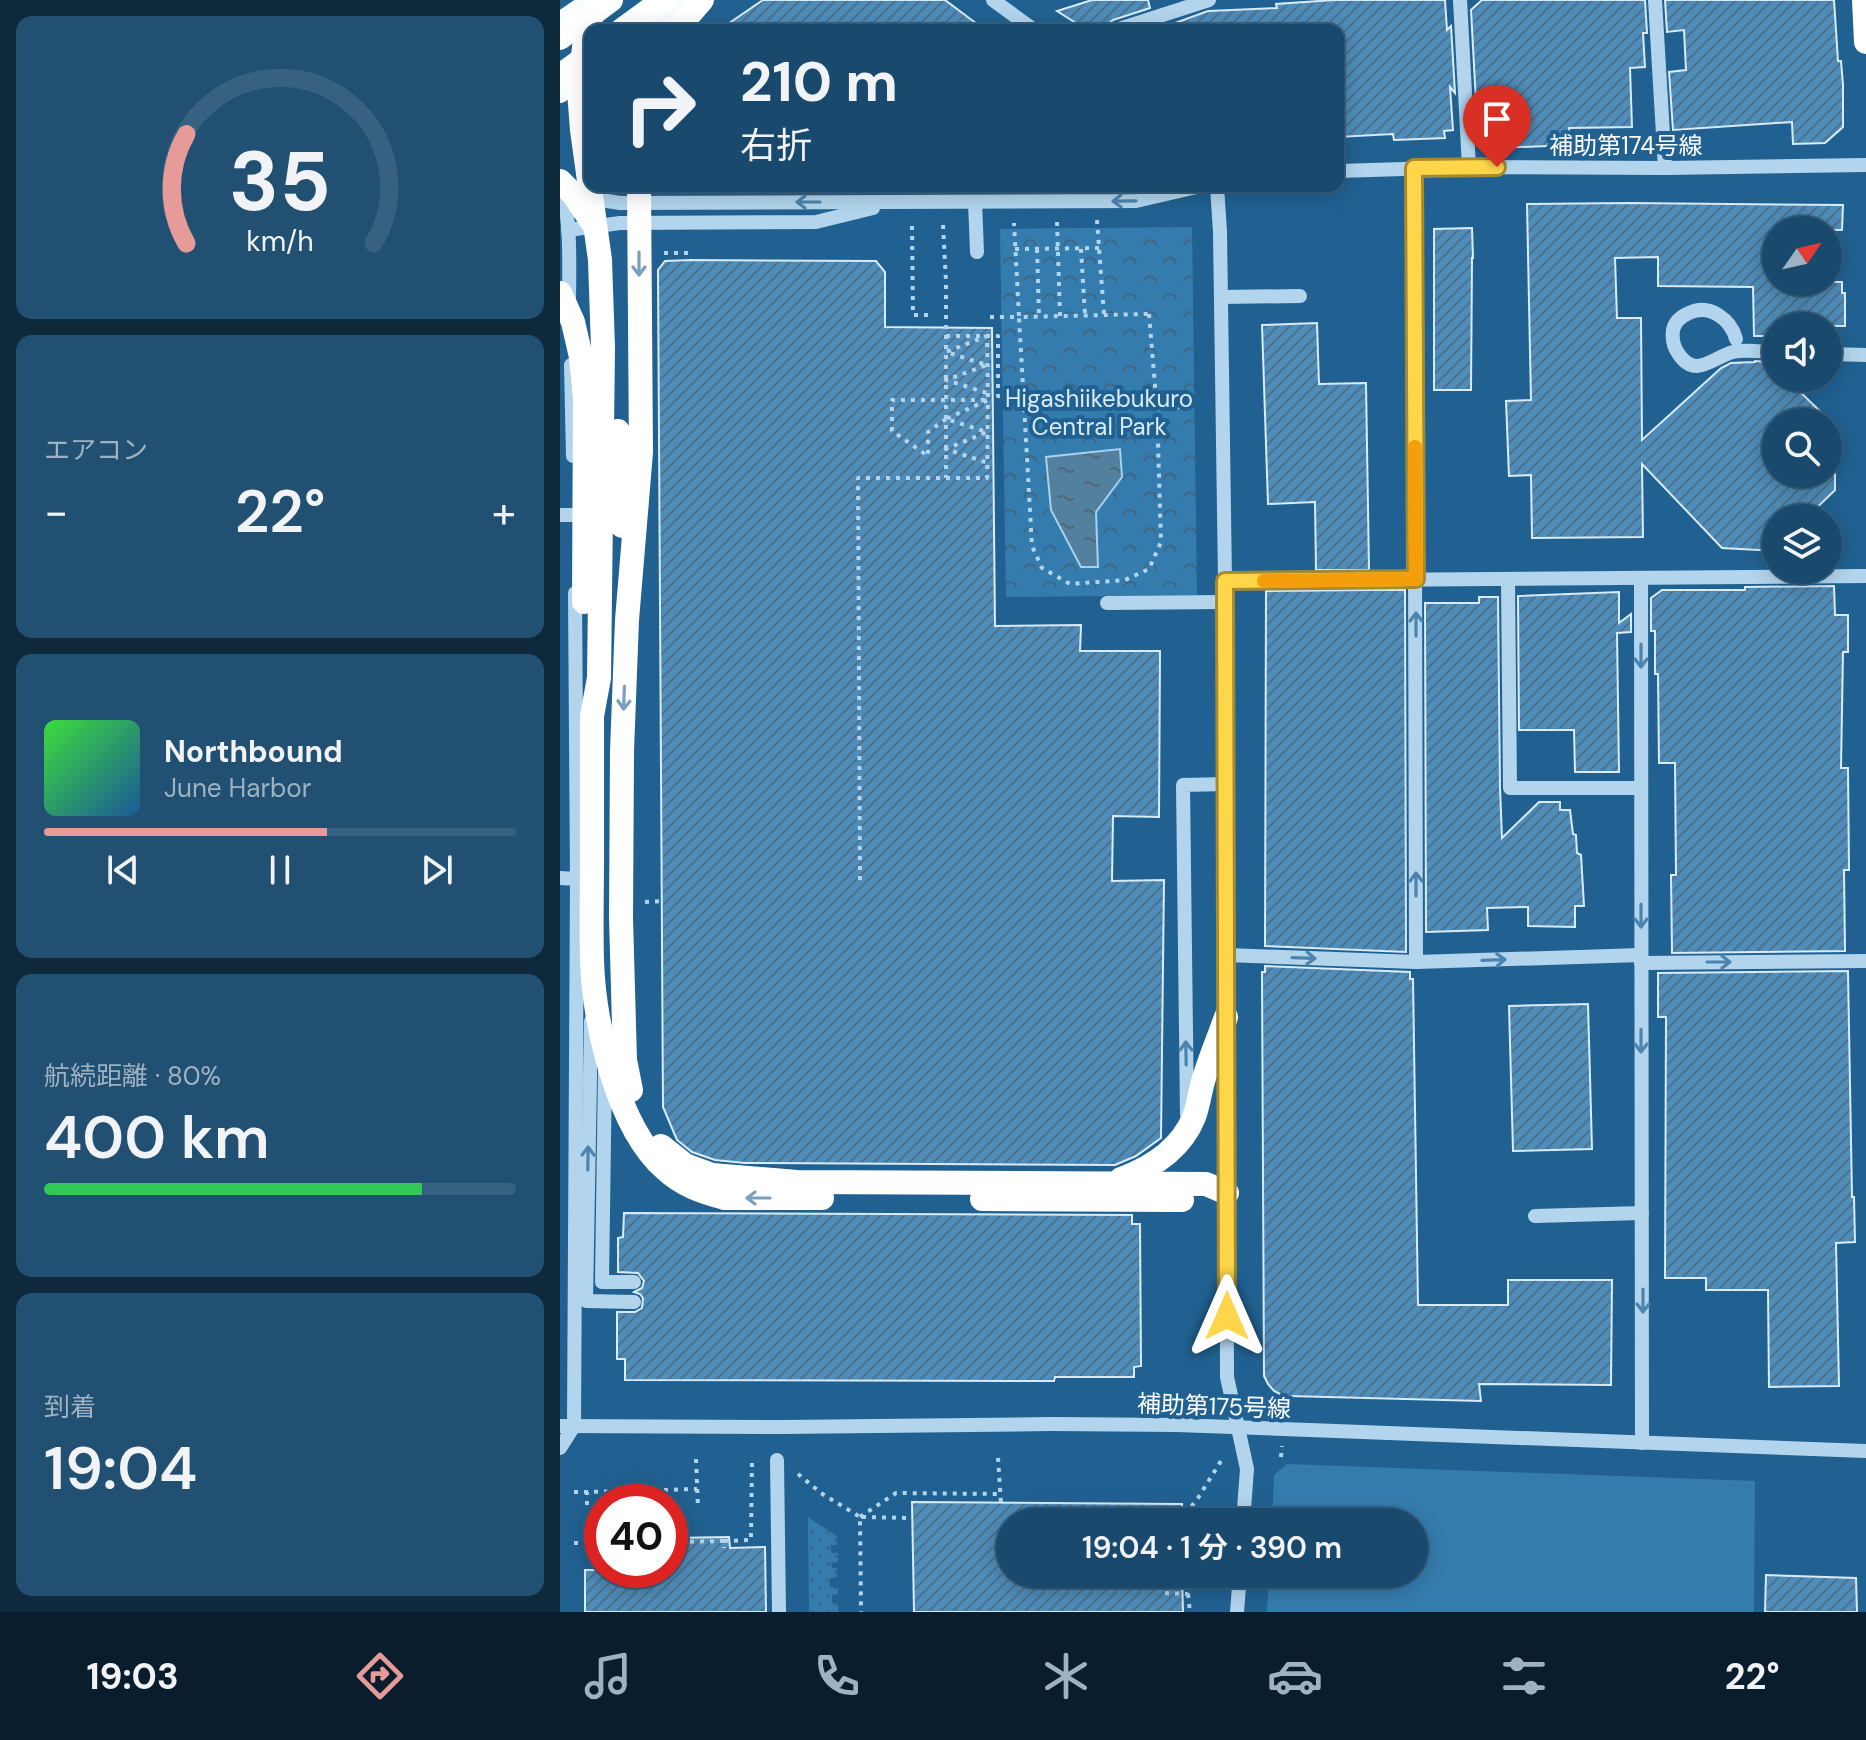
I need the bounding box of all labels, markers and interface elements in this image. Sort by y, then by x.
text: 210 m [740,45,898,118]
icon: right [608,56,712,160]
pin [1463,85,1531,167]
icon: arrive [1475,97,1519,141]
text: 右折 [740,122,812,169]
text: 35 [229,126,331,235]
street label: 補助第174号線 [1549,130,1703,161]
one-way arrow [1111,193,1138,208]
one-way arrow [795,194,822,210]
north arrow [1762,216,1842,296]
map controls [1762,216,1842,584]
text: km/h [246,223,314,260]
one-way arrow [631,250,647,277]
button: sound [1762,312,1842,392]
park label: Higashiikebukuro Central Park [1005,383,1193,442]
button: search [1762,408,1842,488]
text: エアコン [44,433,148,467]
text: 22° [235,472,325,551]
text: − [44,483,68,541]
text: + [492,483,516,541]
button: layers [1762,504,1842,584]
one-way arrow [1408,611,1424,638]
one-way arrow [1633,642,1649,669]
one-way arrow [616,684,631,711]
text: Northbound [164,732,343,771]
text: June Harbor [164,771,311,805]
icon: previous [101,848,145,892]
icon: pause [258,848,302,892]
icon: next [415,848,459,892]
one-way arrow [1408,871,1424,898]
one-way arrow [1633,902,1649,929]
one-way arrow [1290,950,1317,965]
one-way arrow [1480,952,1507,967]
one-way arrow [1705,954,1732,970]
one-way arrow [1633,1027,1649,1054]
one-way arrow [1179,1040,1194,1067]
text: 航続距離 · 80% [44,1059,221,1093]
text: 400 km [44,1098,270,1177]
one-way arrow [581,1145,596,1172]
one-way arrow [745,1190,772,1206]
position arrow [1185,1274,1269,1358]
one-way arrow [1635,1287,1650,1314]
street label: 補助第175号線 [1136,1388,1292,1424]
text: 到着 [44,1390,96,1424]
text: 19:04 [44,1429,197,1508]
speed limit sign: 40 [584,1484,688,1588]
text: 19:04 · 1 分 · 390 m [1082,1528,1342,1567]
icon: directions [352,1648,408,1704]
icon: music [580,1648,636,1704]
icon: phone [809,1648,865,1704]
icon: climate [1038,1648,1094,1704]
icon: car [1267,1648,1323,1704]
icon: filters [1496,1648,1552,1704]
text: 19:03 [86,1653,179,1700]
text: 22° [1725,1653,1779,1700]

